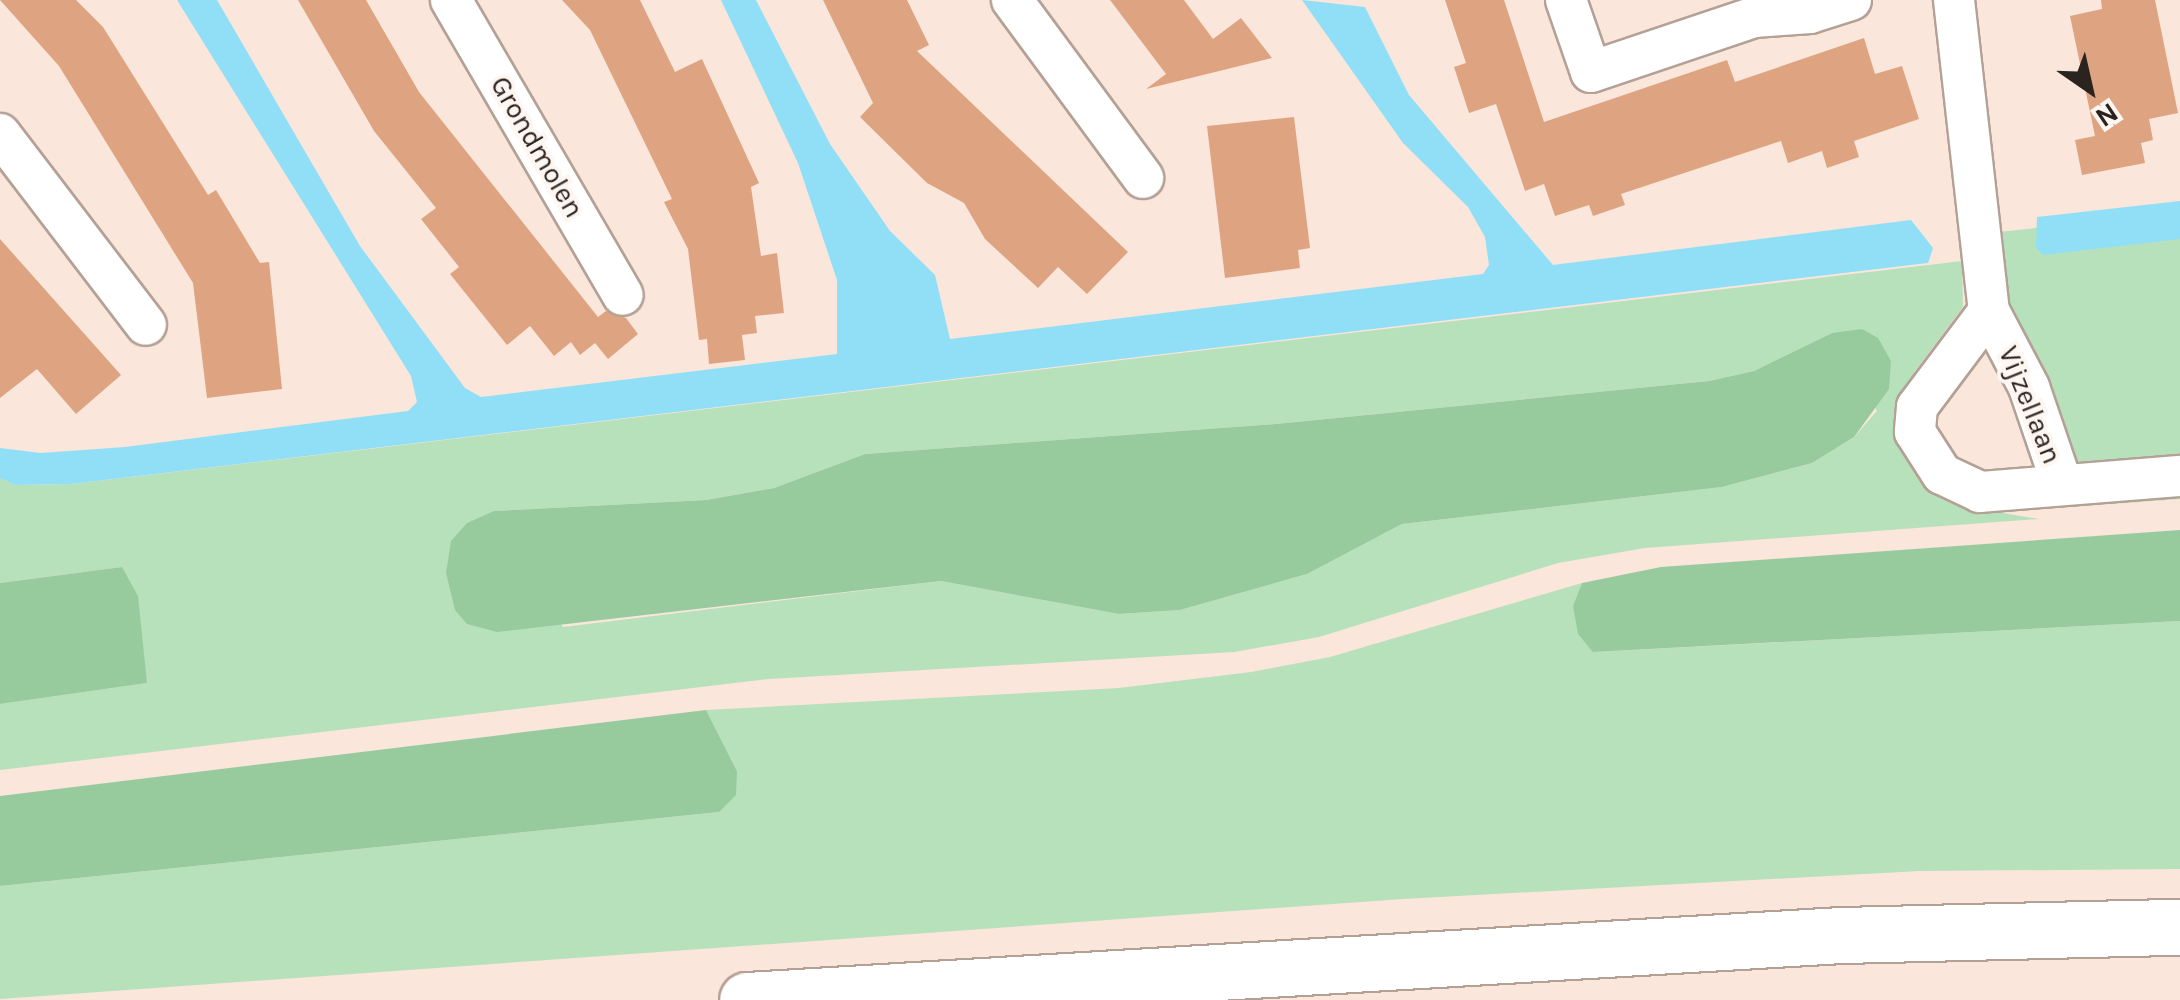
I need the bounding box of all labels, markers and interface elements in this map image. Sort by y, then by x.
north arrow [2040,40,2140,140]
street label: Grondmolen [483,70,591,224]
text: N [2090,96,2125,135]
street label: Vijzellaan [1991,341,2069,469]

